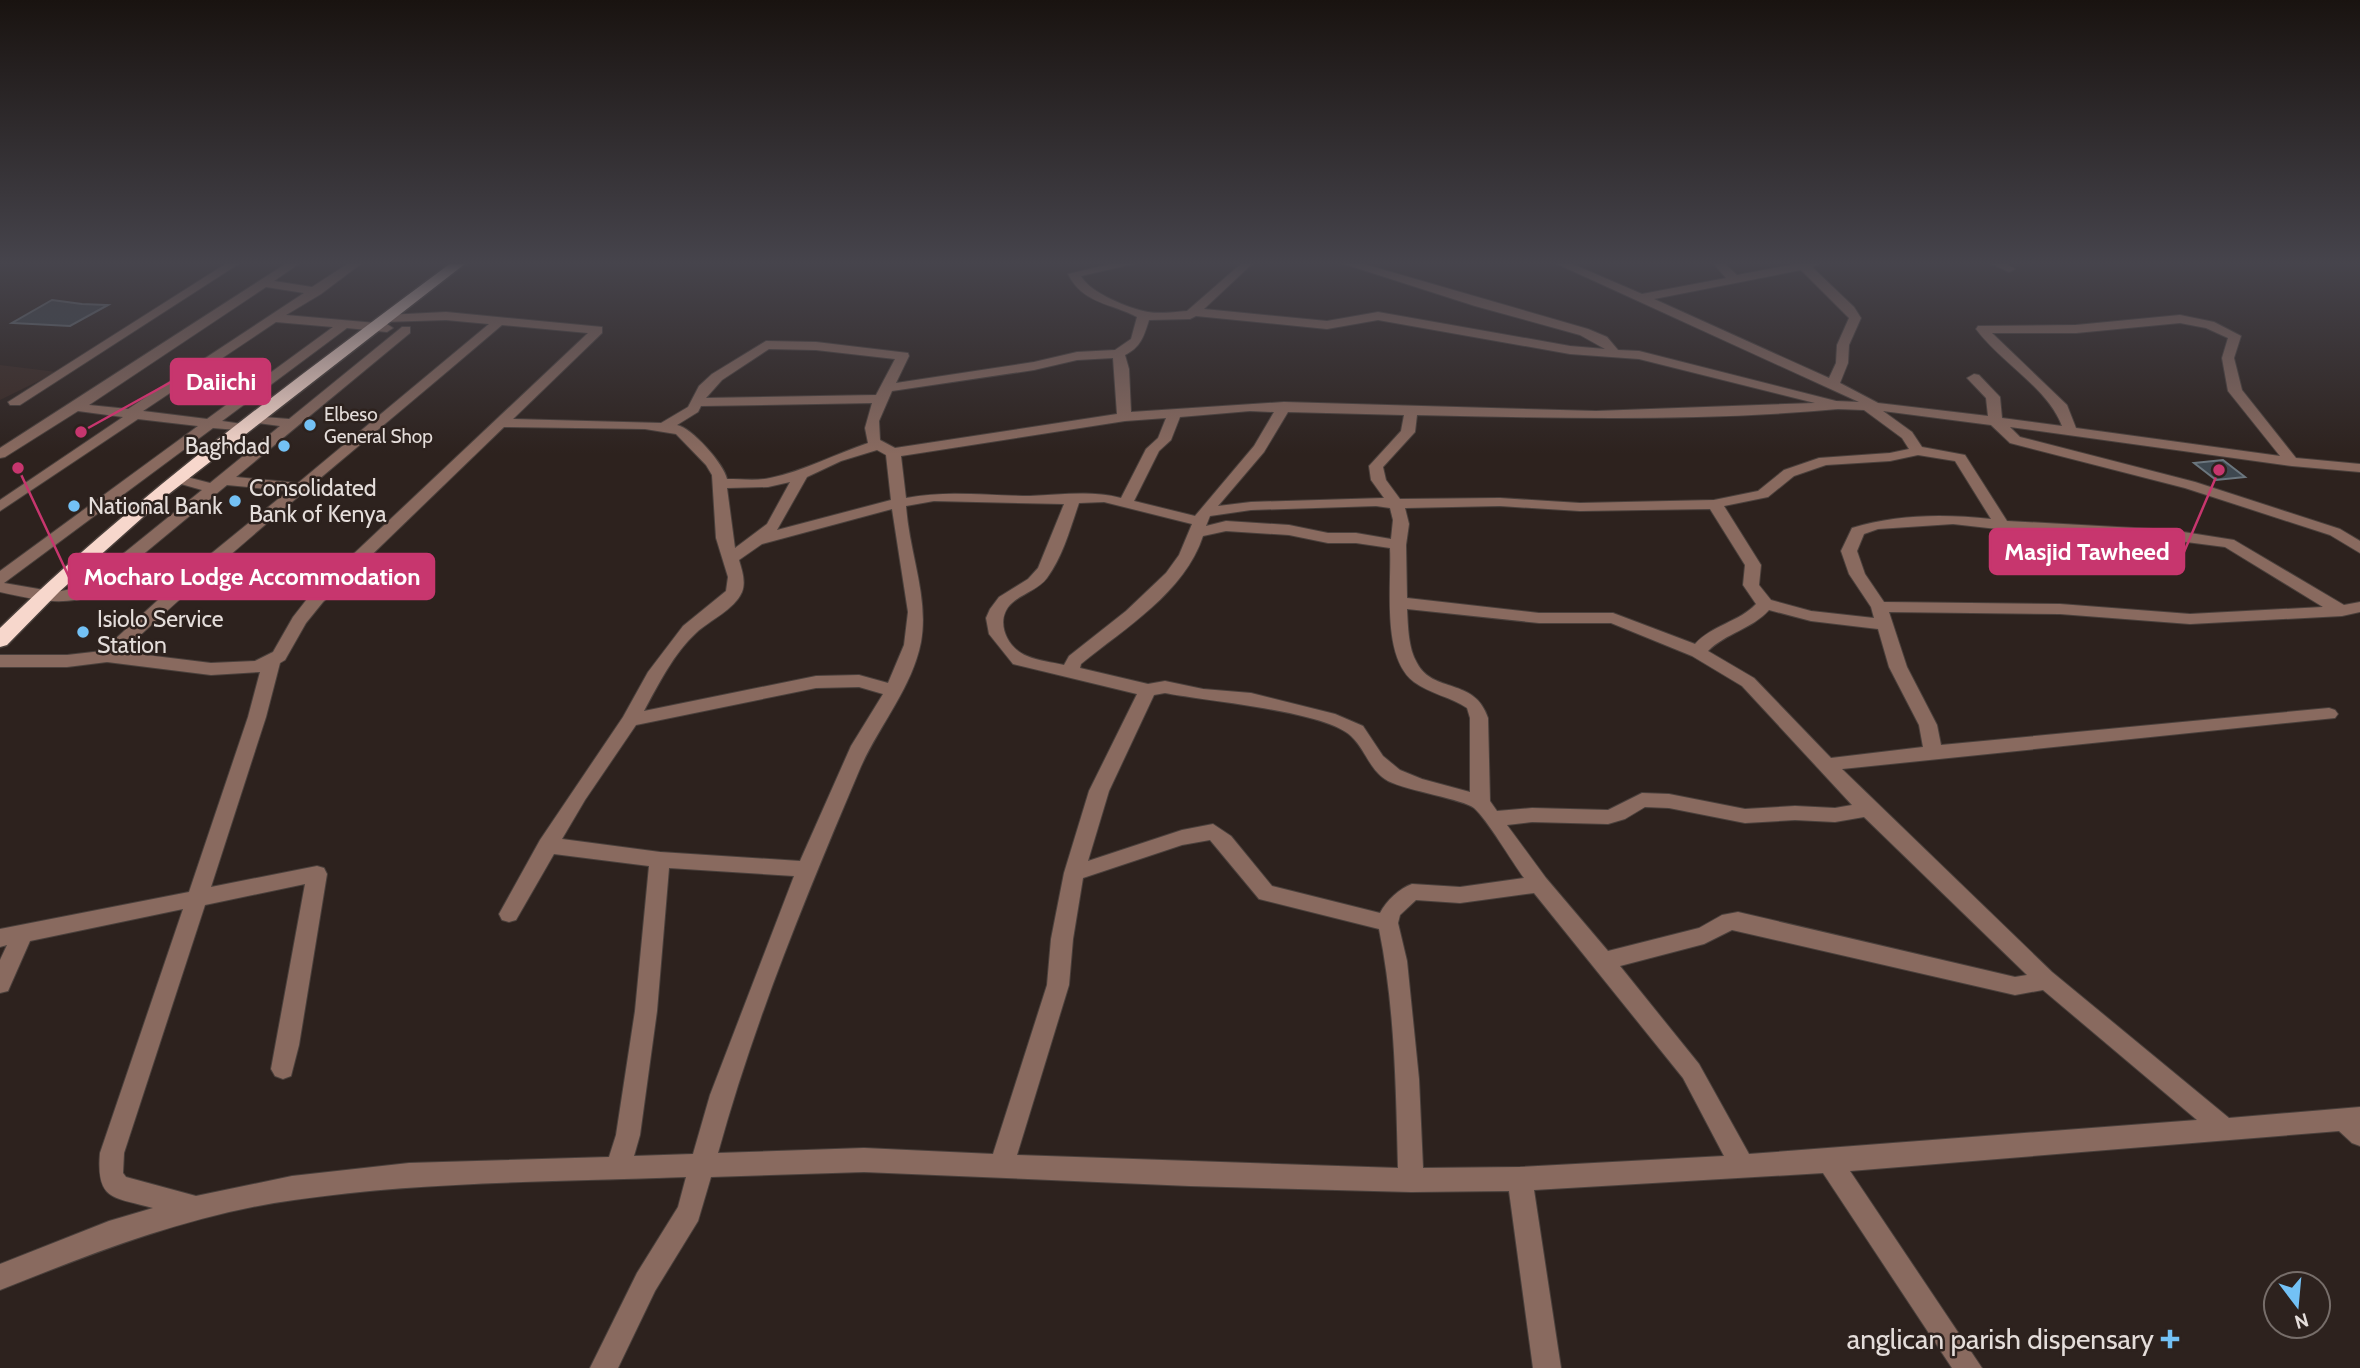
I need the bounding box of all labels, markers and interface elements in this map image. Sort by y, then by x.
callout: Daiichi [171,359,270,404]
text: Daiichi [186,367,256,396]
place label: Elbeso General Shop [324,403,433,448]
marker: Elbeso General Shop [302,417,318,433]
place label: Baghdad [185,432,270,460]
marker: Baghdad [276,438,292,454]
place label: Consolidated Bank of Kenya [249,474,387,528]
place label: National Bank [88,492,223,520]
marker: Consolidated Bank of Kenya [227,493,243,509]
marker: National Bank [66,498,82,514]
callout: Masjid Tawheed [1990,529,2184,574]
text: Masjid Tawheed [2004,537,2170,566]
callout: Mocharo Lodge Accommodation [69,554,434,599]
text: Mocharo Lodge Accommodation [83,562,421,591]
place label: Isiolo Service Station [97,605,224,659]
marker: Isiolo Service Station [75,624,91,640]
north arrow [2262,1270,2332,1340]
text: N [2292,1308,2311,1334]
place label: anglican parish dispensary [1847,1322,2154,1356]
marker: anglican parish dispensary [2160,1329,2180,1349]

